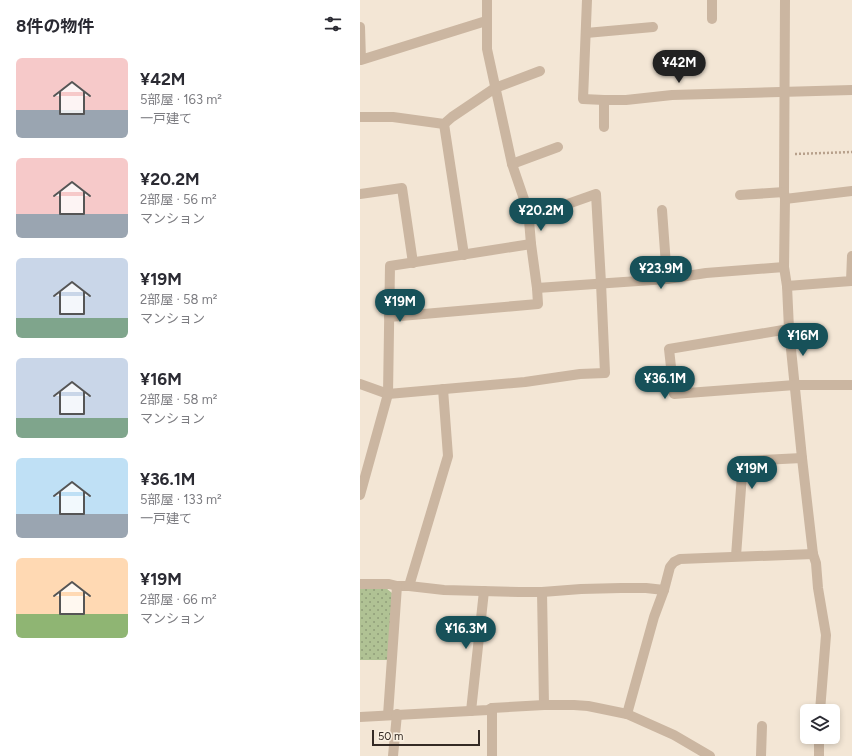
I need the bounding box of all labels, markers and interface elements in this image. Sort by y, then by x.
icon: filters [322,13,344,35]
text: 8件の物件 [16,16,94,36]
pin: ¥42M [655,50,703,84]
text: ¥42M [662,55,696,70]
text: ¥42M [140,69,185,89]
icon: home [48,74,96,122]
text: 5部屋 · 163 m² [140,92,222,107]
text: 一戸建て [140,111,192,126]
text: ¥20.2M [140,169,200,189]
icon: home [48,174,96,222]
text: 2部屋 · 56 m² [140,192,217,207]
pin: ¥20.2M [508,198,574,232]
text: ¥20.2M [518,203,564,218]
text: マンション [140,211,205,226]
pin: ¥23.9M [628,256,694,290]
text: ¥23.9M [639,261,683,276]
text: ¥19M [140,269,182,289]
icon: home [48,274,96,322]
pin: ¥19M [376,289,424,323]
text: 2部屋 · 58 m² [140,292,217,307]
text: ¥19M [384,294,416,309]
text: マンション [140,311,205,326]
pin: ¥16M [779,323,827,357]
text: ¥16M [787,328,819,343]
pin: ¥36.1M [632,366,698,400]
text: ¥16M [140,369,182,389]
text: ¥36.1M [644,371,686,386]
icon: home [48,374,96,422]
text: 2部屋 · 58 m² [140,392,217,407]
text: マンション [140,411,205,426]
pin: ¥19M [728,456,776,490]
text: ¥19M [736,461,768,476]
text: ¥36.1M [140,469,195,489]
icon: home [48,474,96,522]
text: 5部屋 · 133 m² [140,492,222,507]
text: 一戸建て [140,511,192,526]
text: ¥19M [140,569,182,589]
icon: home [48,574,96,622]
text: 2部屋 · 66 m² [140,592,217,607]
text: マンション [140,611,205,626]
pin: ¥16.3M [433,616,499,650]
text: ¥16.3M [445,621,487,636]
map controls [800,704,840,744]
button: layers [800,704,840,744]
scale bar [372,728,480,747]
text: 50 m [378,730,403,743]

